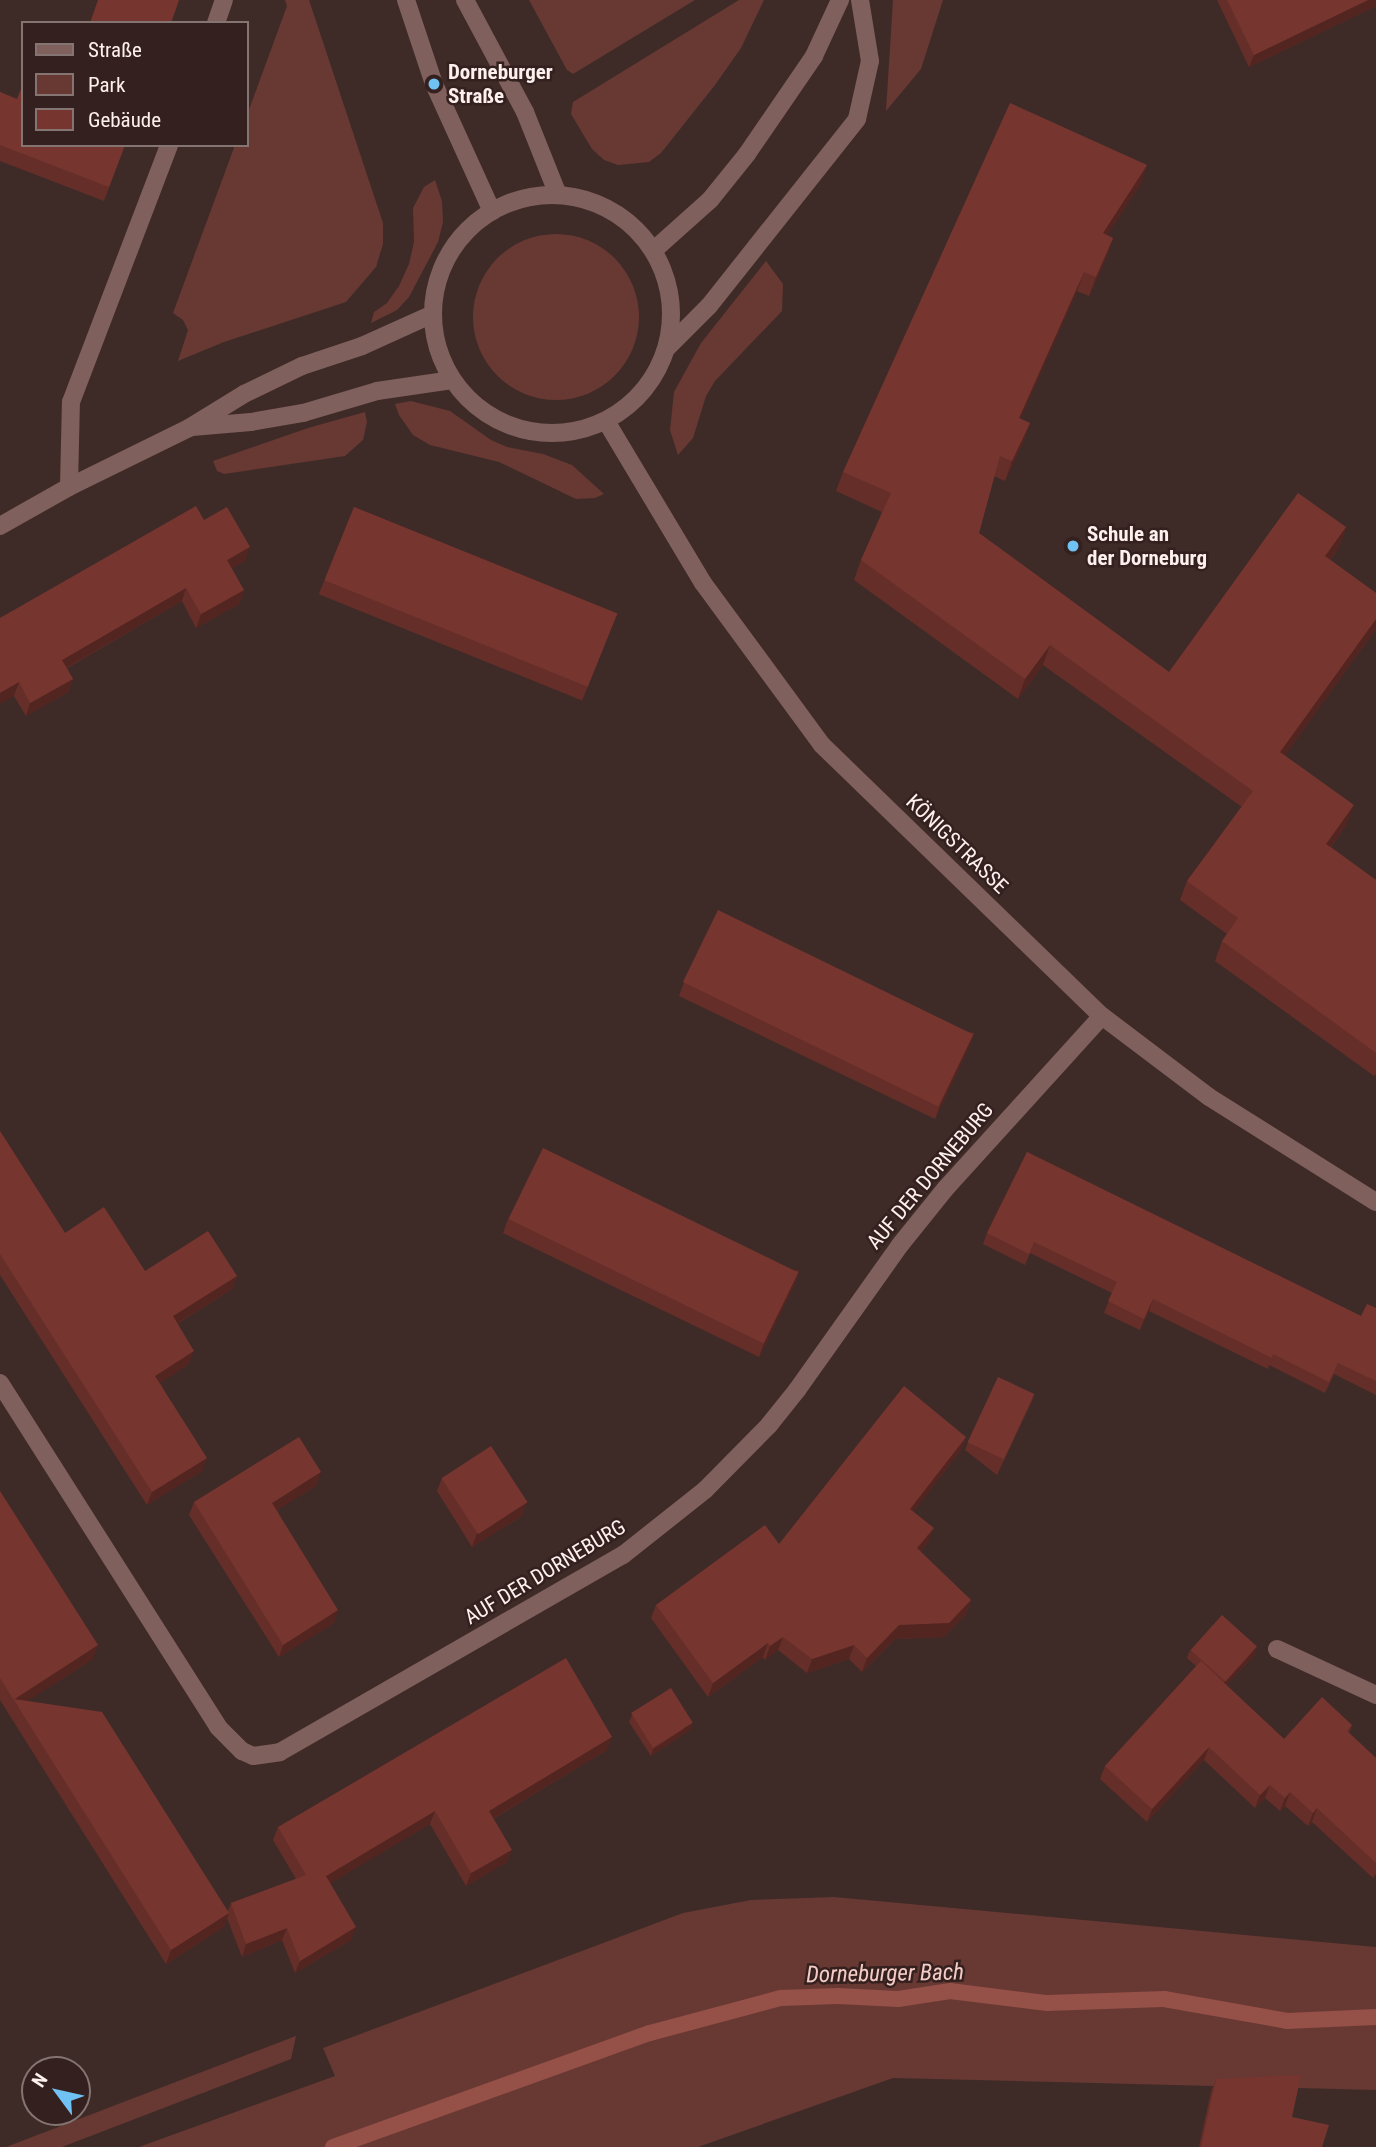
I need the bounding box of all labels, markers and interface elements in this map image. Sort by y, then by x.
legend [21,21,248,147]
text: Straße [88,38,142,62]
place label: Dorneburger Straße [448,59,553,109]
text: Park [88,73,125,97]
marker: Dorneburger Straße [426,76,442,92]
text: Gebäude [88,108,161,132]
place label: Schule an der Dorneburg [1087,521,1207,571]
marker: Schule an der Dorneburg [1065,538,1081,554]
street label: KÖNIGSTRASSE [901,789,1013,899]
street label: AUF DER DORNEBURG [862,1098,998,1254]
street label: AUF DER DORNEBURG [460,1514,630,1630]
water label: Dorneburger Bach [806,1959,964,1989]
north arrow [21,2056,91,2126]
text: N [27,2069,52,2092]

